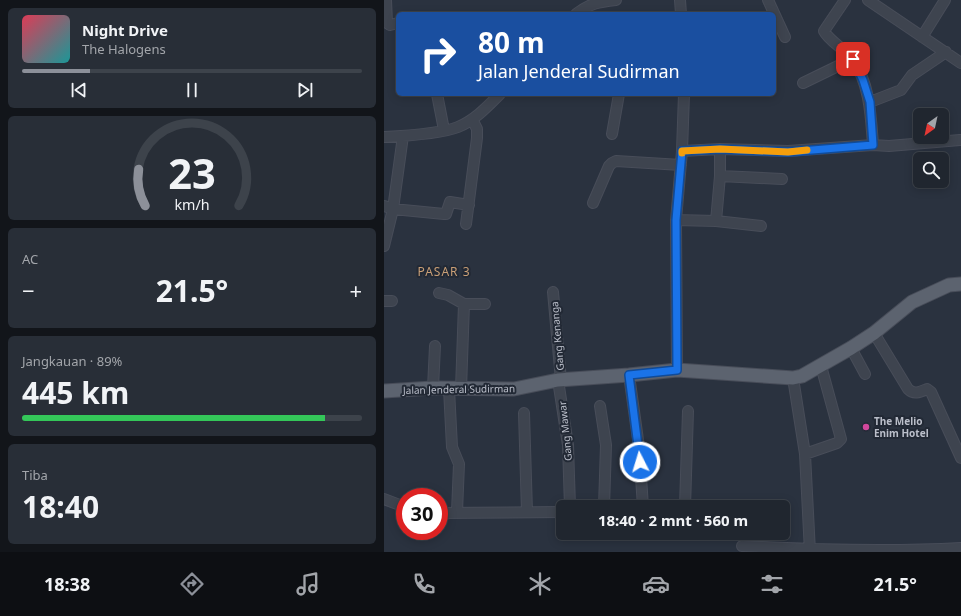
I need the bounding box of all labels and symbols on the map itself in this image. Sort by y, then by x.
pin [836,42,870,76]
north arrow [913,108,949,144]
district label: PASAR 3 [417,263,471,280]
street label: Gang Kenanga [547,301,567,371]
street label: Jalan Jenderal Sudirman [402,381,515,397]
street label: Gang Mawar [555,400,575,462]
place label: The Melio Enim Hotel [874,414,929,440]
marker: The Melio Enim Hotel [861,422,871,432]
position arrow [619,441,661,483]
speed limit sign: 30 [396,488,448,540]

